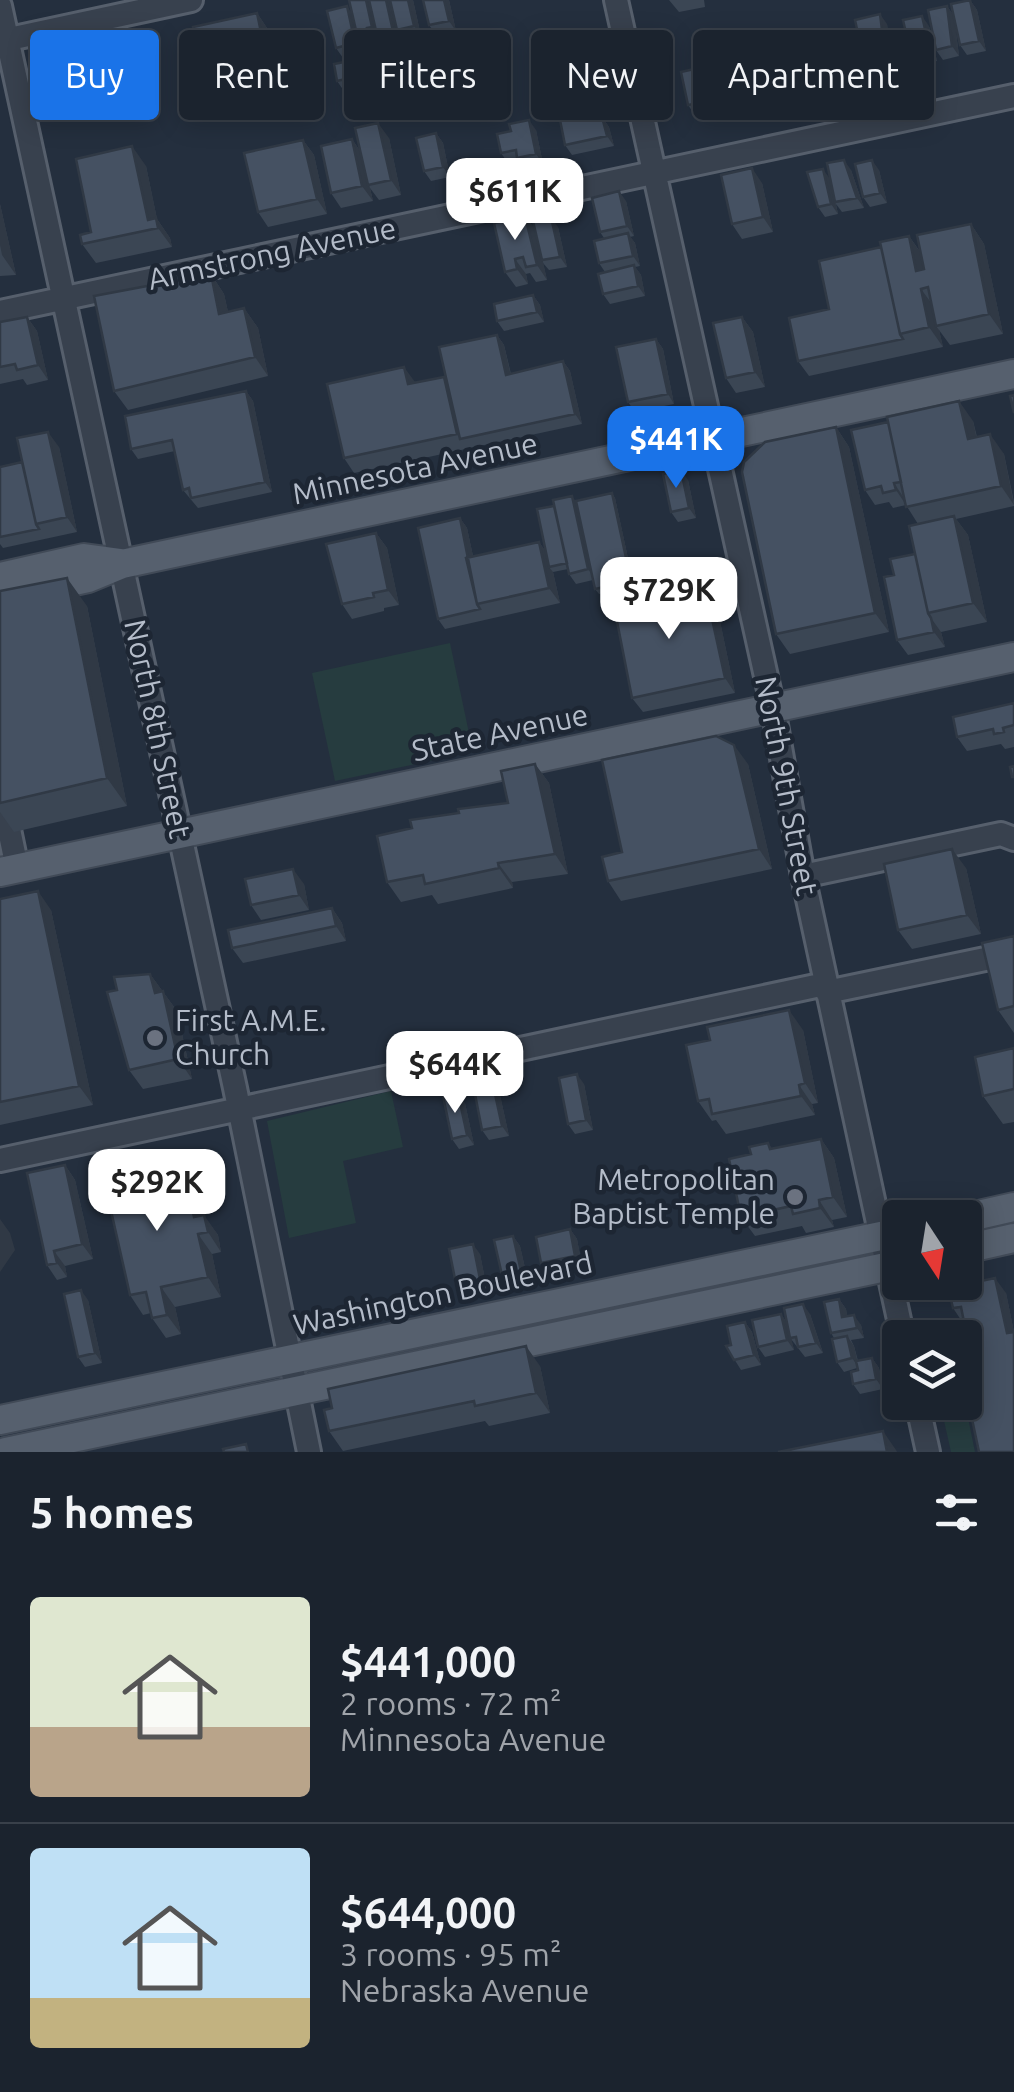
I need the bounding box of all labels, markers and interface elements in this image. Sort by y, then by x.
chip: Buy [30,30,159,120]
chip: Rent [179,30,324,120]
chip: Filters [344,30,511,120]
chip: New [531,30,673,120]
chip: Apartment [693,30,934,120]
pin: $611K [445,158,585,243]
text: $611K [468,172,562,208]
street label: Armstrong Avenue [145,210,399,296]
pin: $441K [606,406,746,491]
text: $441K [629,420,723,456]
street label: Minnesota Avenue [289,425,541,511]
pin: $729K [599,557,739,642]
text: $729K [622,571,716,607]
street label: North 8th Street [118,616,198,841]
street label: North 9th Street [749,673,825,899]
street label: State Avenue [409,697,591,767]
place label: First A.M.E. Church [175,1003,327,1071]
marker: First A.M.E. Church [144,1027,166,1049]
pin: $644K [385,1031,525,1116]
text: $644K [408,1045,502,1081]
pin: $292K [87,1149,227,1234]
place label: Metropolitan Baptist Temple [573,1162,775,1230]
text: $292K [110,1163,204,1199]
marker: Metropolitan Baptist Temple [784,1186,806,1208]
north arrow [882,1200,982,1300]
map controls [882,1200,982,1420]
street label: Washington Boulevard [290,1245,595,1341]
button: layers [882,1320,982,1420]
icon: filters [929,1485,984,1540]
text: 5 homes [30,1489,194,1536]
icon: home [110,1637,230,1757]
text: $441,000 [340,1638,516,1685]
text: 2 rooms · 72 m² [340,1685,561,1721]
text: Minnesota Avenue [340,1721,607,1757]
icon: home [110,1888,230,2008]
text: $644,000 [340,1889,516,1936]
text: 3 rooms · 95 m² [340,1936,561,1972]
text: Nebraska Avenue [340,1972,589,2008]

